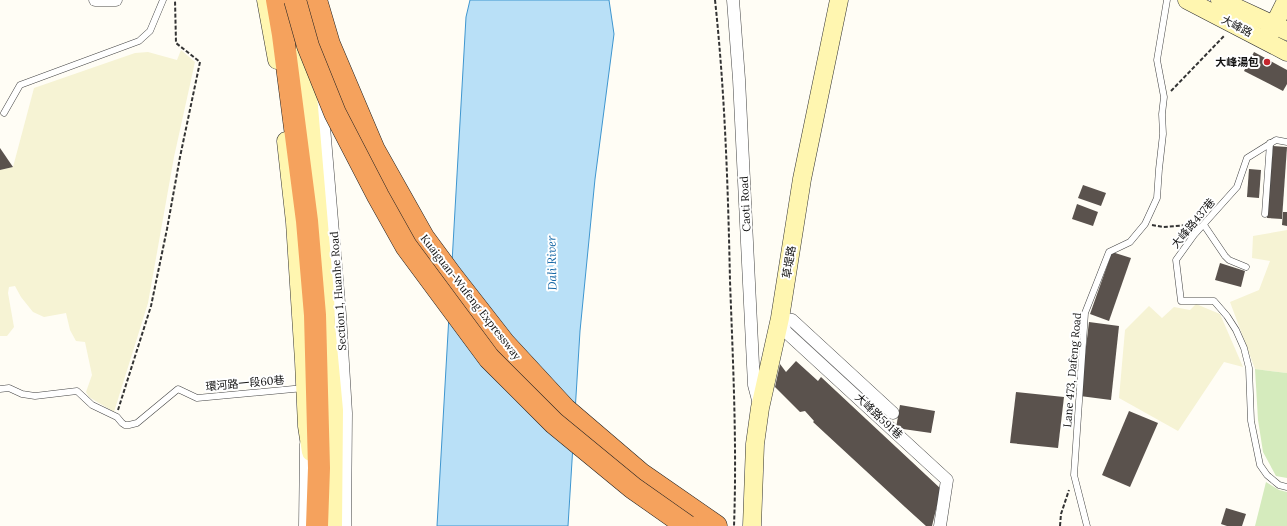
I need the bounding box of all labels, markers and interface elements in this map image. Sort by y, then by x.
street label: 大峰路 [1219,12,1255,40]
place label: 大峰湯包 [1215,55,1259,69]
marker: 大峰湯包 [1262,57,1272,67]
street label: Caoti Road [737,175,753,232]
street label: 大峰路437巷 [1168,195,1218,251]
street label: Section 1, Huanhe Road [327,231,349,351]
street label: Kuaiguan-Wufeng Expressway [418,231,524,363]
water label: Dali River [544,235,559,291]
street label: 草堤路 [780,245,798,279]
street label: Lane 473, Dafeng Road [1060,312,1084,428]
street label: 環河路一段60巷 [205,373,285,393]
street label: 大峰路591巷 [852,390,906,442]

